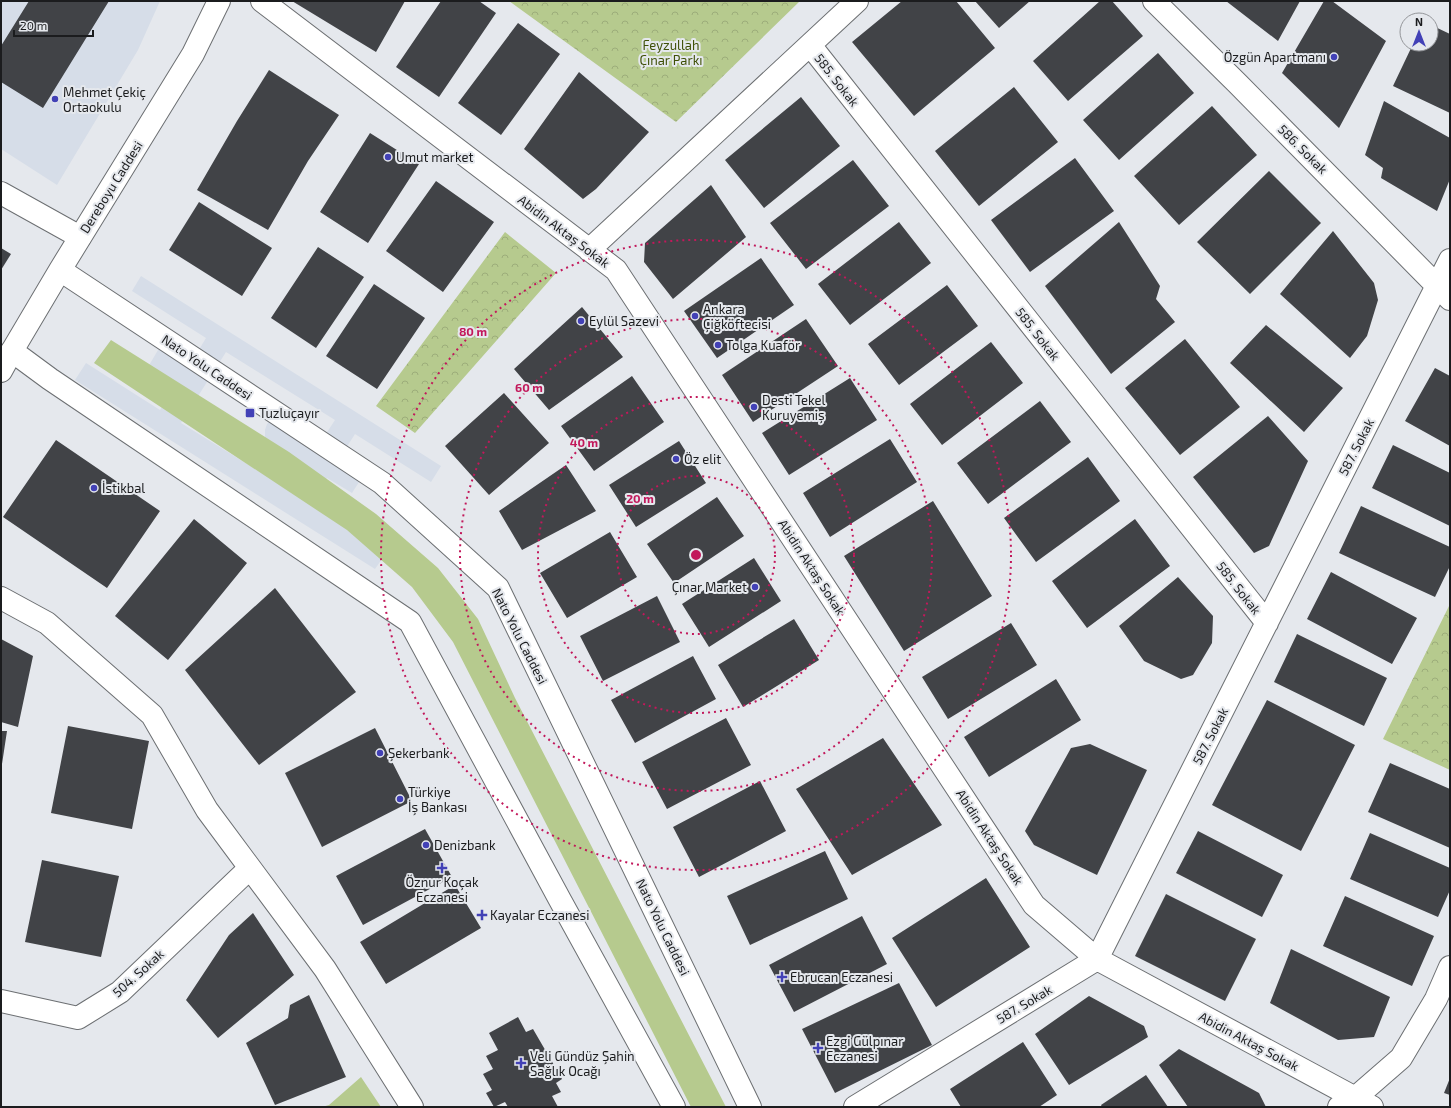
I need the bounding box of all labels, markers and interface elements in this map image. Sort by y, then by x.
scale bar [14,12,93,38]
north arrow [1399,12,1439,52]
text: N [1415,15,1423,28]
text: 20 m [20,18,47,32]
park label: Feyzullah Çınar Parkı [640,37,703,69]
place label: Özgün Apartmanı [1224,49,1326,65]
street label: 585. Sokak [811,50,863,110]
marker: Özgün Apartmanı [1329,52,1339,62]
place label: Mehmet Çekiç Ortaokulu [63,84,146,115]
marker: Mehmet Çekiç Ortaokulu [50,94,60,104]
street label: 586. Sokak [1275,121,1331,177]
street label: Dereboyu Caddesi [76,138,146,236]
place label: Umut market [396,149,473,165]
marker: Umut market [383,152,393,162]
street label: Abidin Aktaş Sokak [514,191,613,272]
place label: Ankara Çiğköftecisi [703,301,771,333]
street label: 585. Sokak [1012,304,1064,364]
marker: Ankara Çiğköftecisi [690,311,700,321]
place label: Eylül Sazevi [589,313,659,329]
marker: Eylül Sazevi [576,316,586,326]
text: 80 m [459,324,487,338]
street label: Nato Yolu Caddesi [159,331,255,403]
place label: Tolga Kuaför [726,337,800,353]
marker: Tolga Kuaför [713,340,723,350]
text: 60 m [515,380,543,394]
place label: Desti Tekel Kuruyemiş [762,392,825,424]
marker: Desti Tekel Kuruyemiş [749,402,759,412]
place label: Tuzluçayır [259,405,320,422]
marker: Tuzluçayır [244,407,256,419]
street label: 587. Sokak [1335,415,1377,478]
text: 40 m [570,435,598,449]
place label: Öz elit [684,451,721,467]
marker: Öz elit [671,454,681,464]
place label: İstikbal [102,480,145,496]
marker: İstikbal [89,483,99,493]
text: 20 m [626,491,654,505]
street label: Abidin Aktaş Sokak [774,516,849,619]
centre of rings [689,548,703,562]
street label: 585. Sokak [1213,558,1265,618]
place label: Çınar Market [672,579,747,596]
marker: Çınar Market [750,582,760,592]
street label: Nato Yolu Caddesi [489,585,551,687]
street label: 587. Sokak [1189,704,1231,767]
place label: Şekerbank [388,745,450,762]
marker: Şekerbank [375,748,385,758]
place label: Türkiye İş Bankası [408,784,467,816]
street label: Abidin Aktaş Sokak [952,786,1027,889]
marker: Türkiye İş Bankası [395,794,405,804]
place label: Denizbank [434,837,496,853]
marker: Denizbank [421,840,431,850]
marker: Öznur Koçak Eczanesi [437,863,447,873]
place label: Öznur Koçak Eczanesi [405,874,479,905]
street label: Nato Yolu Caddesi [633,876,693,978]
place label: Kayalar Eczanesi [490,907,589,923]
marker: Kayalar Eczanesi [477,910,487,920]
street label: 504. Sokak [109,945,167,1000]
place label: Ebrucan Eczanesi [790,969,893,985]
marker: Ebrucan Eczanesi [777,972,787,982]
street label: 587. Sokak [993,981,1055,1027]
street label: Abidin Aktaş Sokak [1196,1008,1302,1075]
place label: Ezgi Gülpınar Eczanesi [826,1033,903,1064]
marker: Ezgi Gülpınar Eczanesi [813,1043,823,1053]
place label: Veli Gündüz Şahin Sağlık Ocağı [530,1048,635,1079]
marker: Veli Gündüz Şahin Sağlık Ocağı [515,1057,527,1069]

